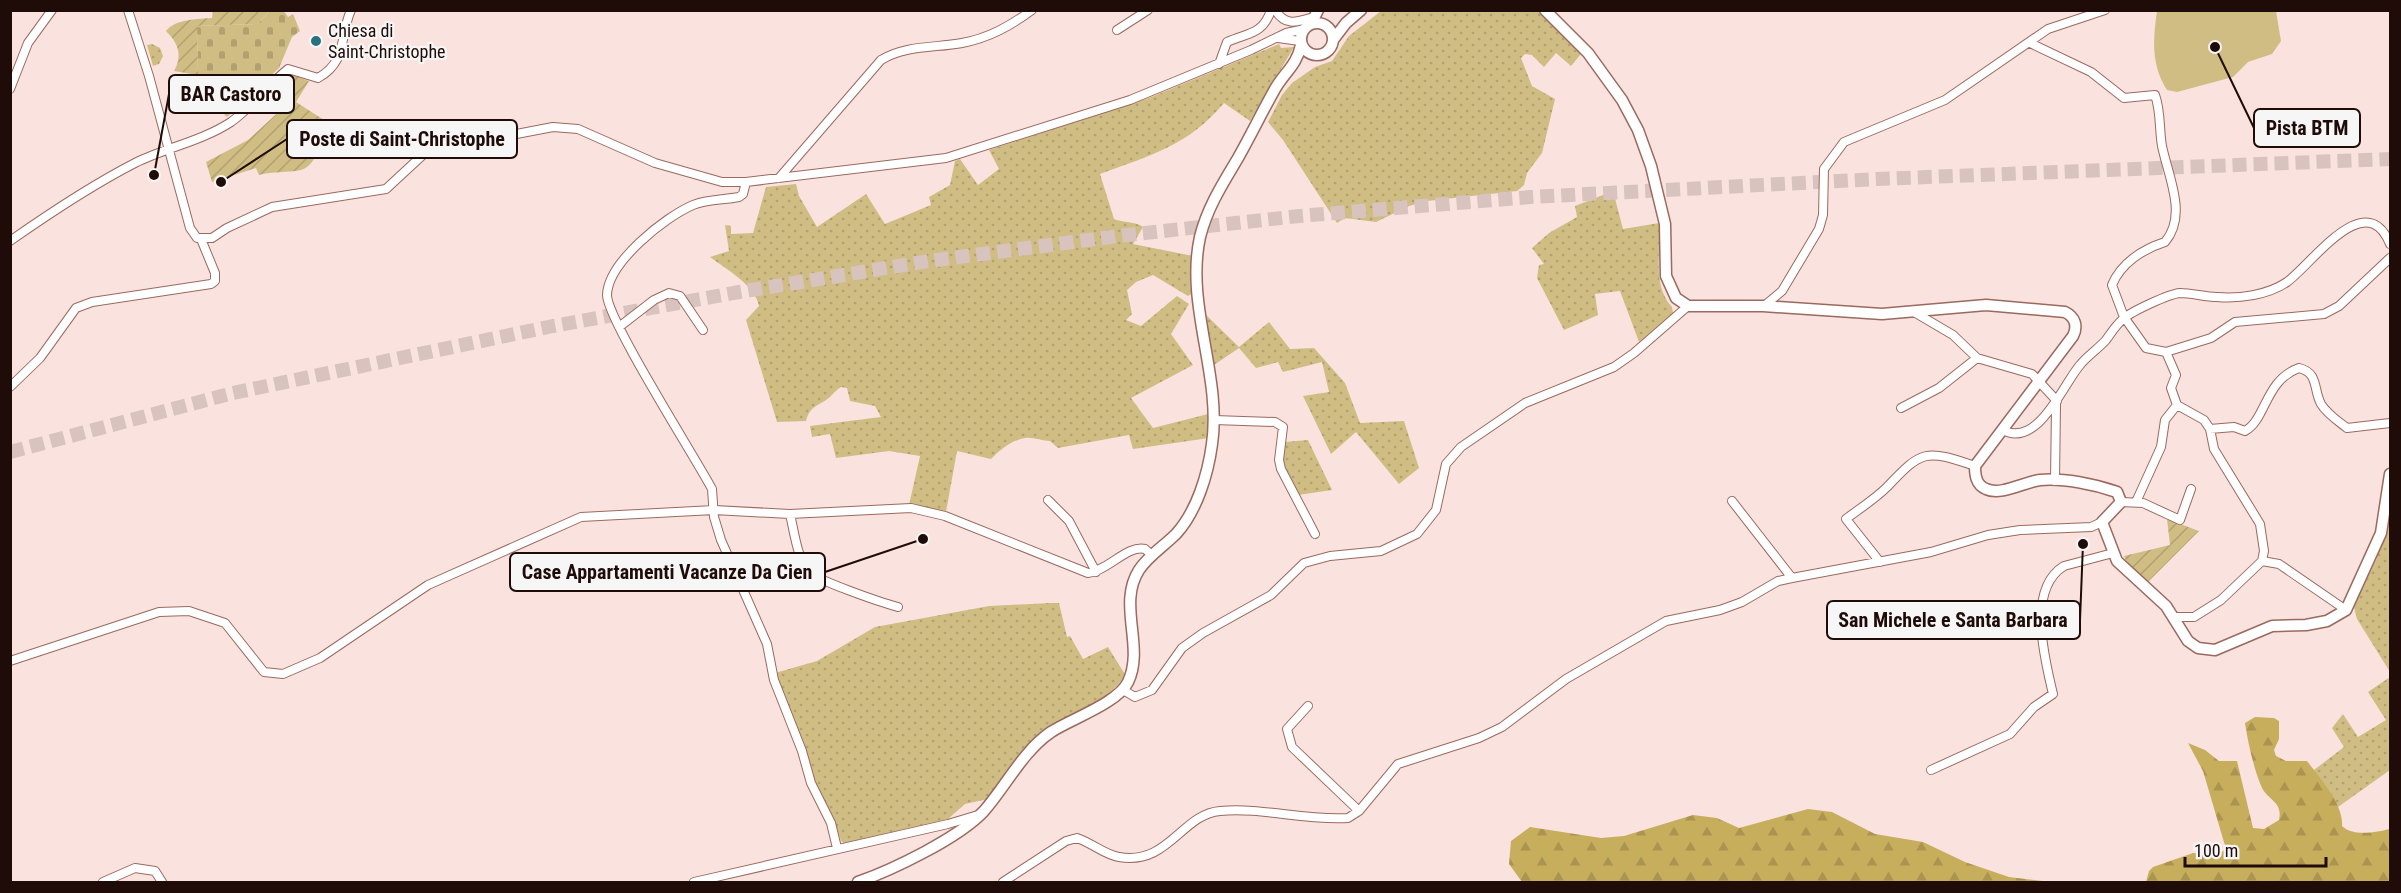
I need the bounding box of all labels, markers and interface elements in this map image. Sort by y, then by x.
place label: Chiesa di Saint-Christophe [328,20,446,62]
marker: Chiesa di Saint-Christophe [309,34,323,48]
callout: BAR Castoro [169,75,294,113]
text: BAR Castoro [181,82,281,106]
callout: Pista BTM [2254,109,2360,147]
text: Pista BTM [2266,116,2348,140]
callout: Poste di Saint-Christophe [287,120,517,158]
text: Poste di Saint-Christophe [299,127,505,151]
callout: Case Appartamenti Vacanze Da Cien [510,553,825,591]
text: Case Appartamenti Vacanze Da Cien [522,560,812,584]
callout: San Michele e Santa Barbara [1827,601,2080,639]
text: San Michele e Santa Barbara [1838,608,2068,632]
scale bar [2185,830,2326,868]
text: 100 m [2194,840,2238,861]

